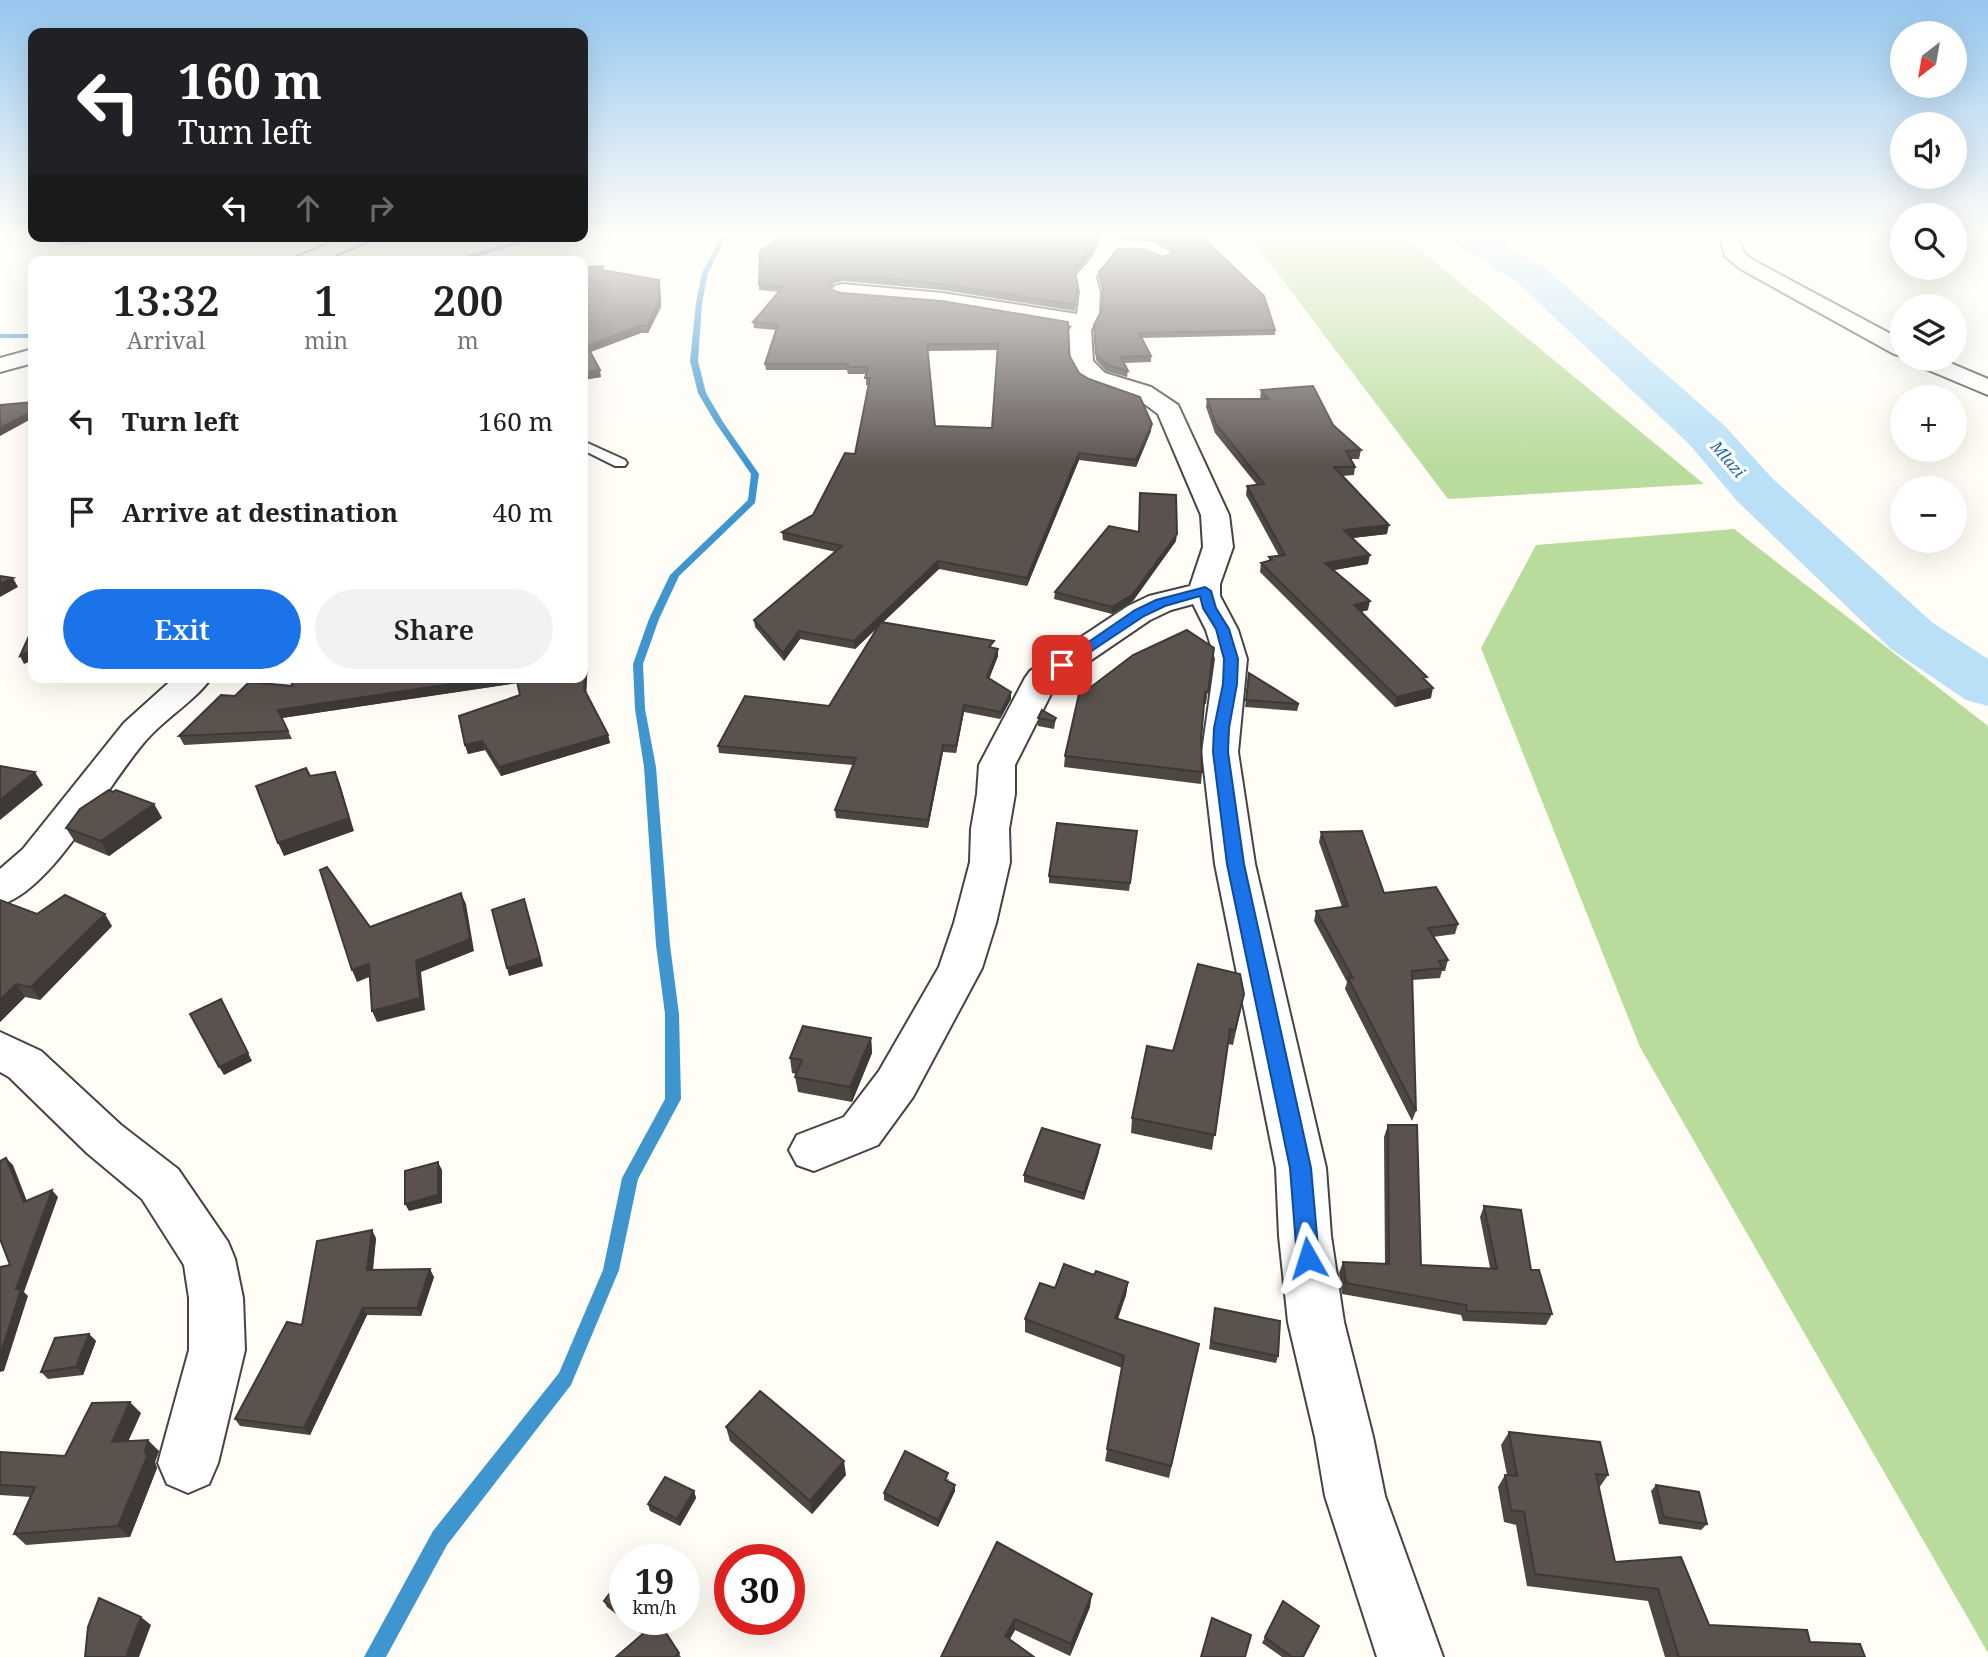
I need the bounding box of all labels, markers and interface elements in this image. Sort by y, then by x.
north arrow [1890,21,1967,98]
map controls [1890,21,1967,553]
text: 160 m [178,47,322,113]
icon: left [63,56,154,147]
text: Turn left [178,110,312,153]
button: sound [1890,112,1967,189]
icon: left [216,189,254,227]
icon: ahead [289,189,327,227]
icon: right [362,189,400,227]
button: search [1890,203,1967,280]
text: 13:32 [113,271,220,328]
text: 1 [314,271,338,328]
text: 200 [433,271,503,328]
button: layers [1890,294,1967,371]
text: Arrival [127,324,205,356]
text: min [304,324,348,356]
text: m [457,324,479,356]
button: + [1890,385,1967,462]
icon: left [63,402,101,440]
text: Turn left [122,403,239,439]
text: 160 m [478,403,553,439]
water label: Mlazi [1705,435,1750,482]
button: − [1890,476,1967,553]
icon: arrive [63,493,101,531]
text: Arrive at destination [122,494,398,530]
text: 40 m [493,494,553,530]
button: Exit [63,589,301,669]
button: Share [315,589,553,669]
pin [1032,635,1092,695]
icon: arrive [1043,646,1081,684]
position arrow [1271,1221,1345,1295]
speed limit sign: 30 [714,1544,805,1635]
text: 19 [635,1557,674,1604]
text: km/h [632,1595,677,1619]

